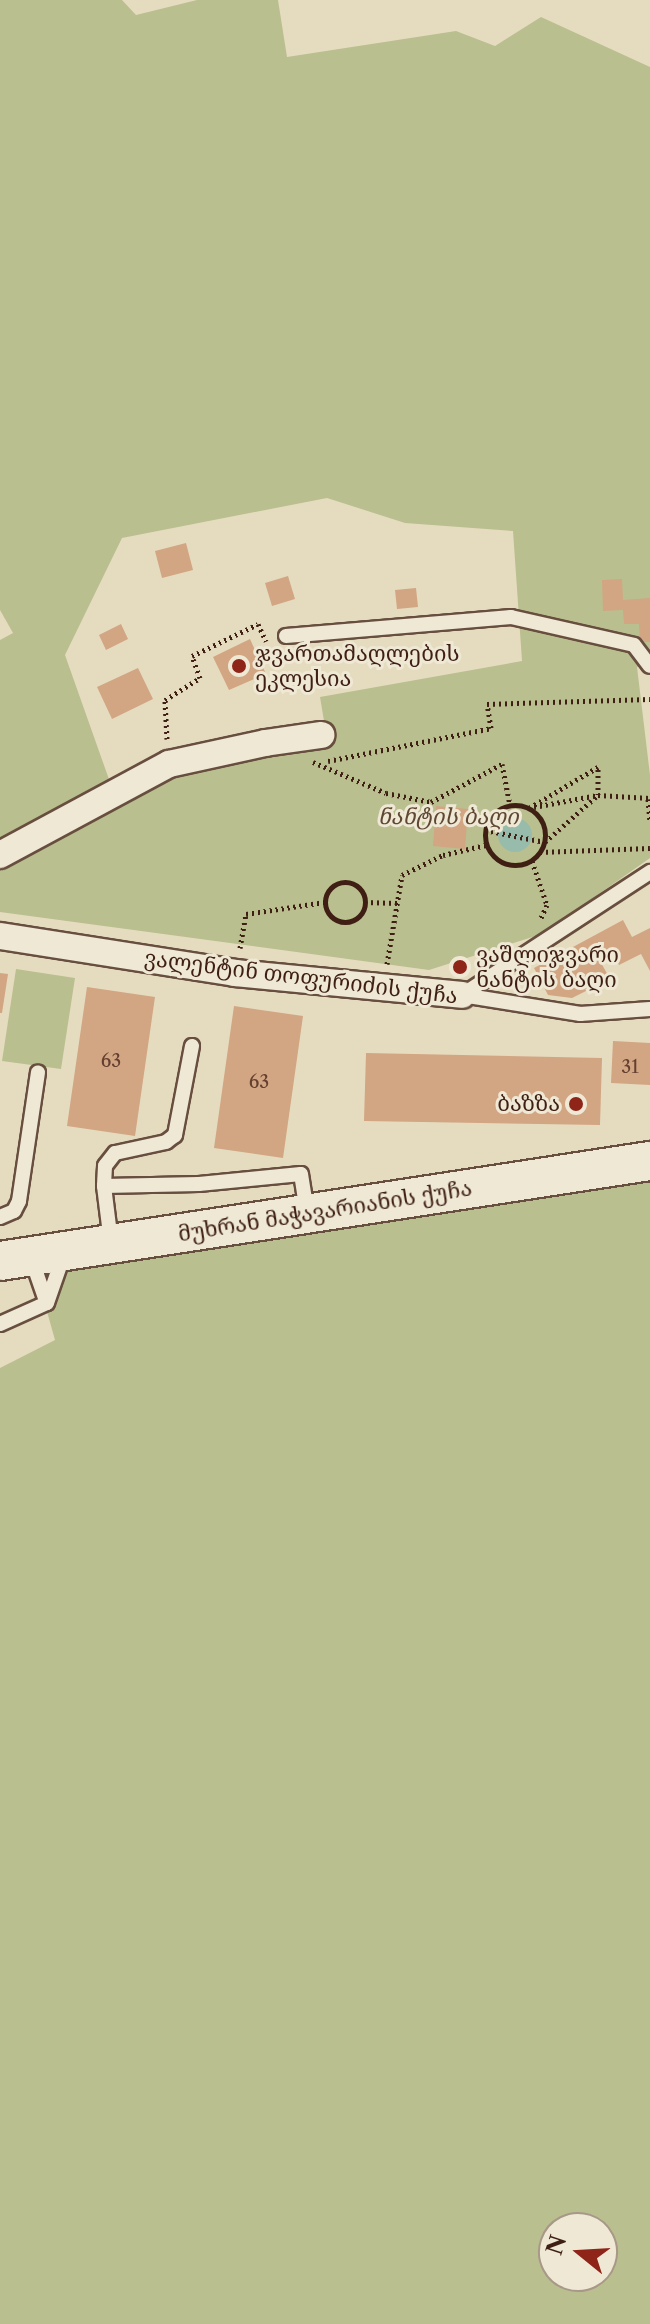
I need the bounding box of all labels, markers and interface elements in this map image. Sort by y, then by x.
place label: ჯვართამაღლების ეკლესია [255,640,460,692]
marker: ჯვართამაღლების ეკლესია [230,657,248,675]
park label: ნანტის ბაღი [378,804,518,830]
place label: ვაშლიჯვარი ნანტის ბაღი [476,941,619,992]
street label: ვალენტინ თოფურიძის ქუჩა [143,945,459,1009]
marker: ვაშლიჯვარი ნანტის ბაღი [451,958,469,976]
house number: 63 [101,1050,121,1072]
house number: 31 [621,1056,639,1078]
house number: 63 [249,1071,269,1093]
place label: ბაზზა [497,1091,560,1117]
marker: ბაზზა [567,1095,585,1113]
street label: მუხრან მაჭავარიანის ქუჩა [176,1175,474,1247]
north arrow [538,2212,618,2292]
text: N [541,2232,572,2258]

